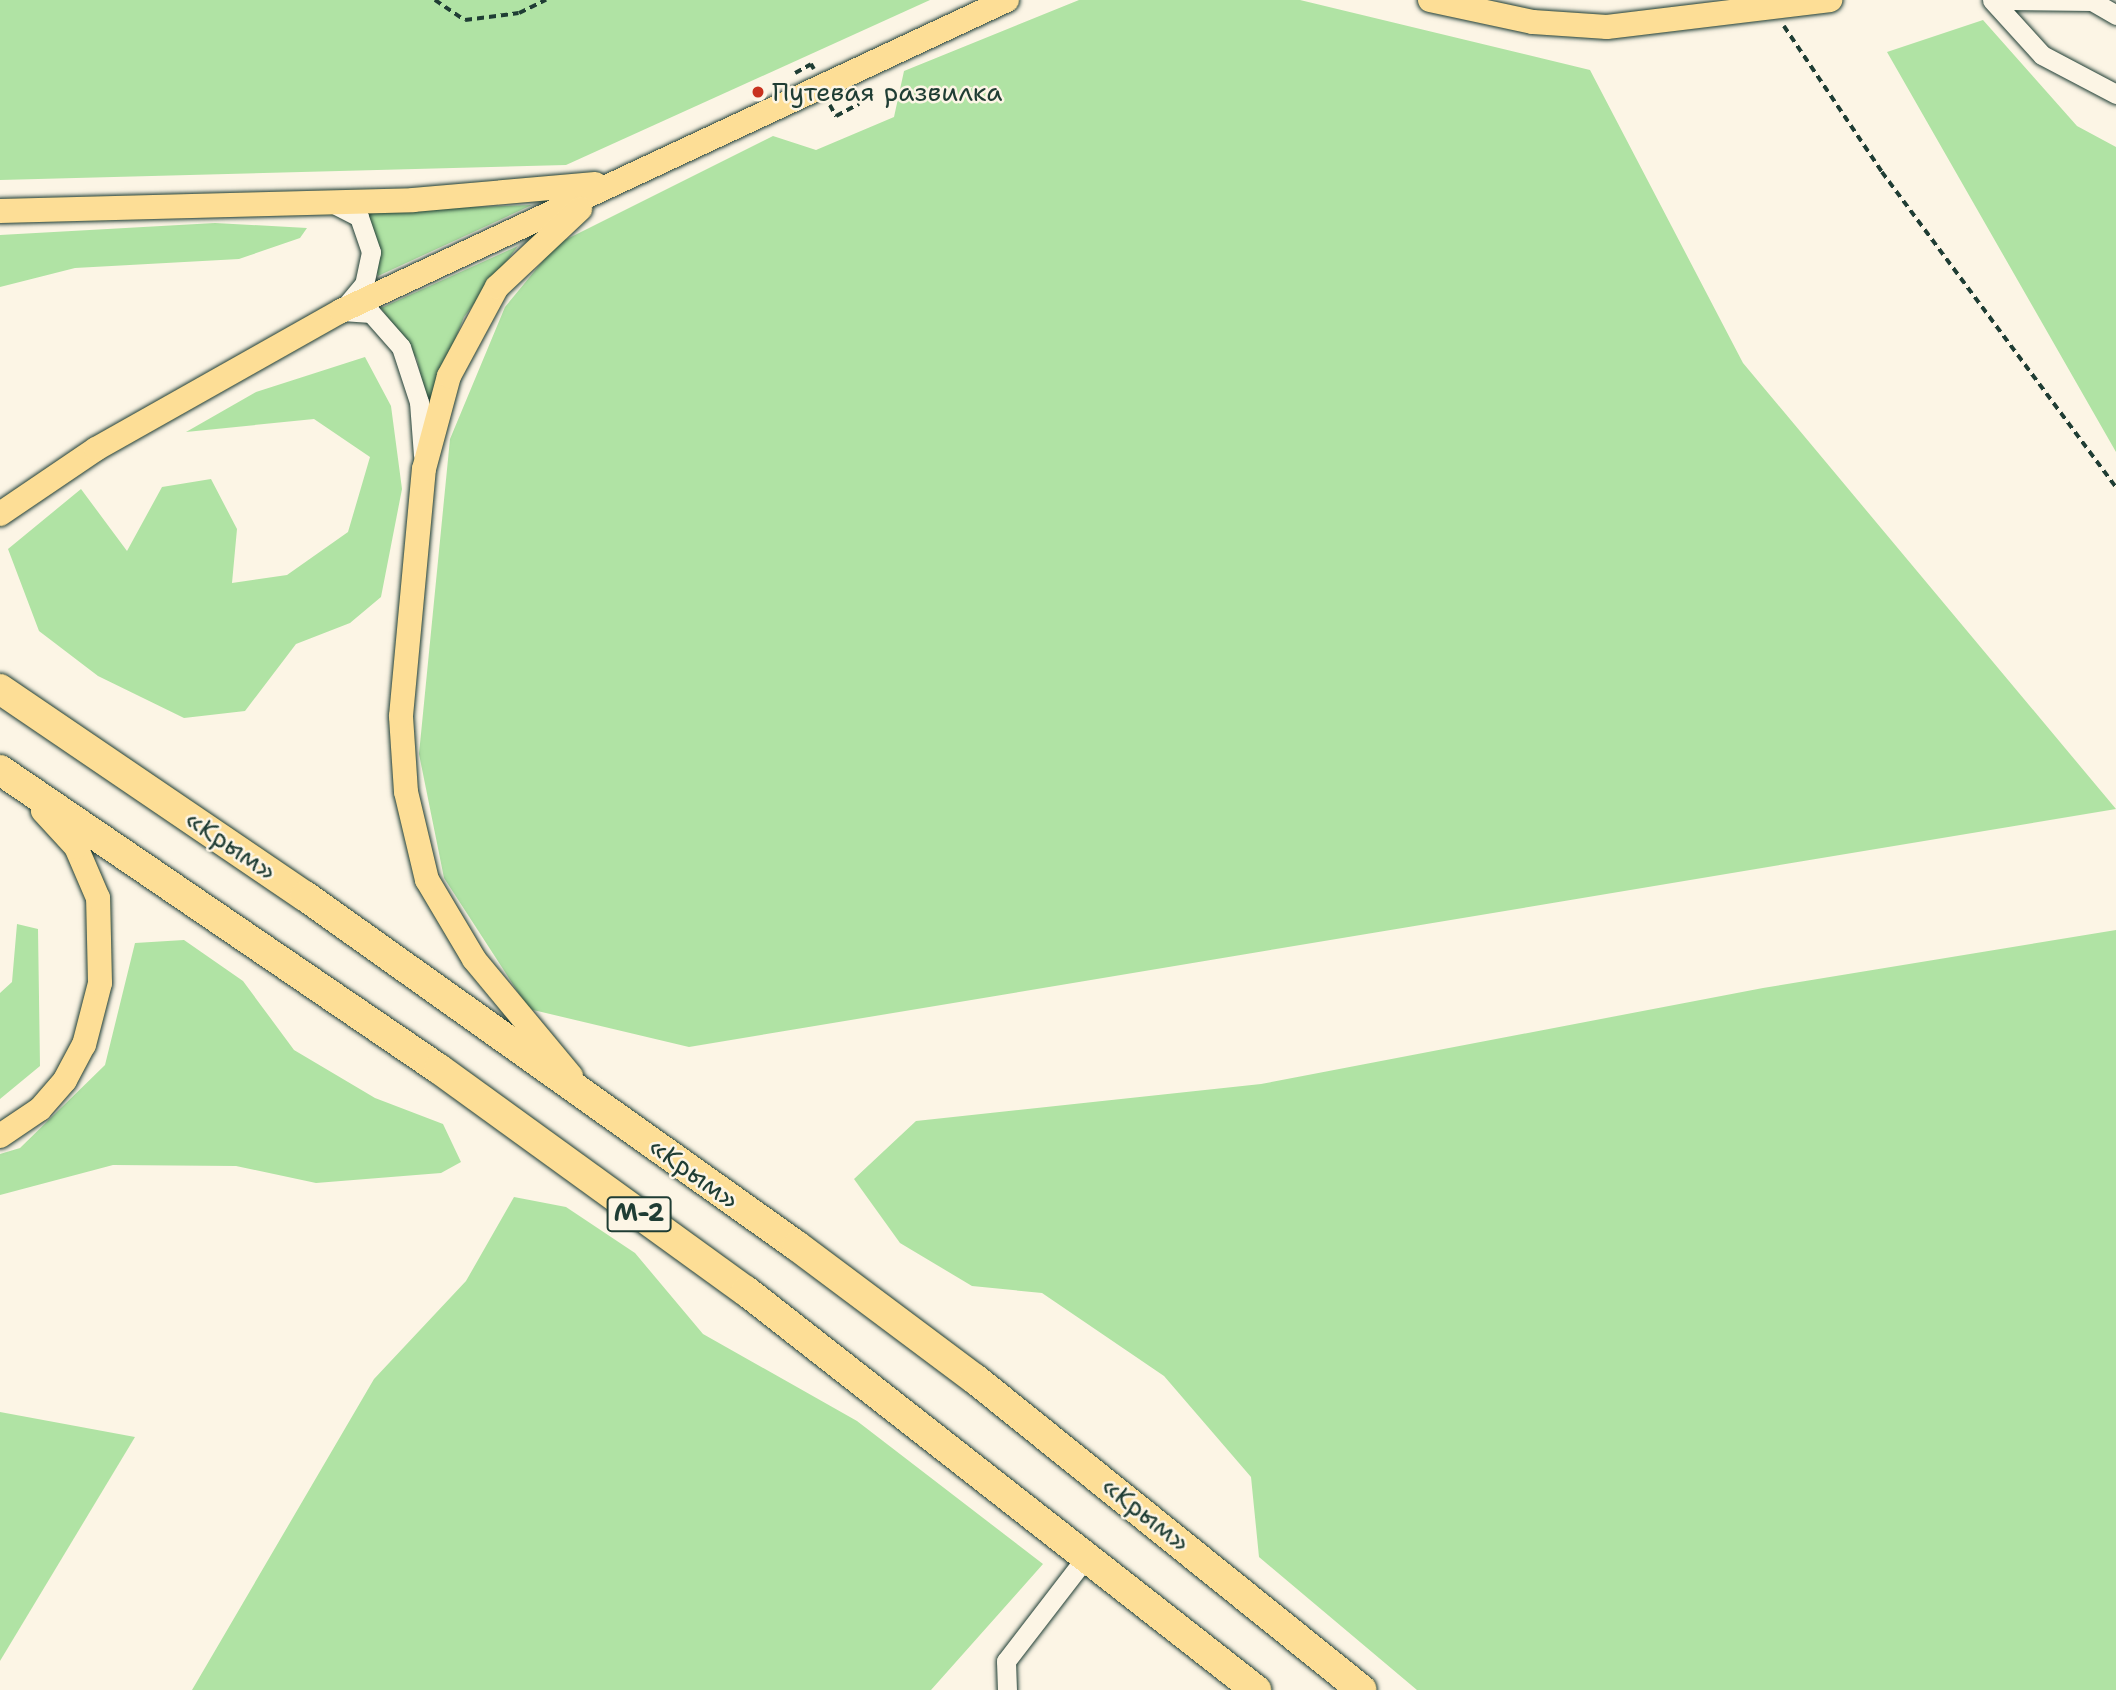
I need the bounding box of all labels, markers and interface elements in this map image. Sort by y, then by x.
place label: Путевая развилка [772,76,1002,108]
marker: Путевая развилка [750,84,766,100]
street label: «Крым» [180,803,282,887]
street label: «Крым» [643,1130,745,1216]
road number: М-2 [606,1194,672,1234]
street label: «Крым» [1096,1470,1196,1558]

